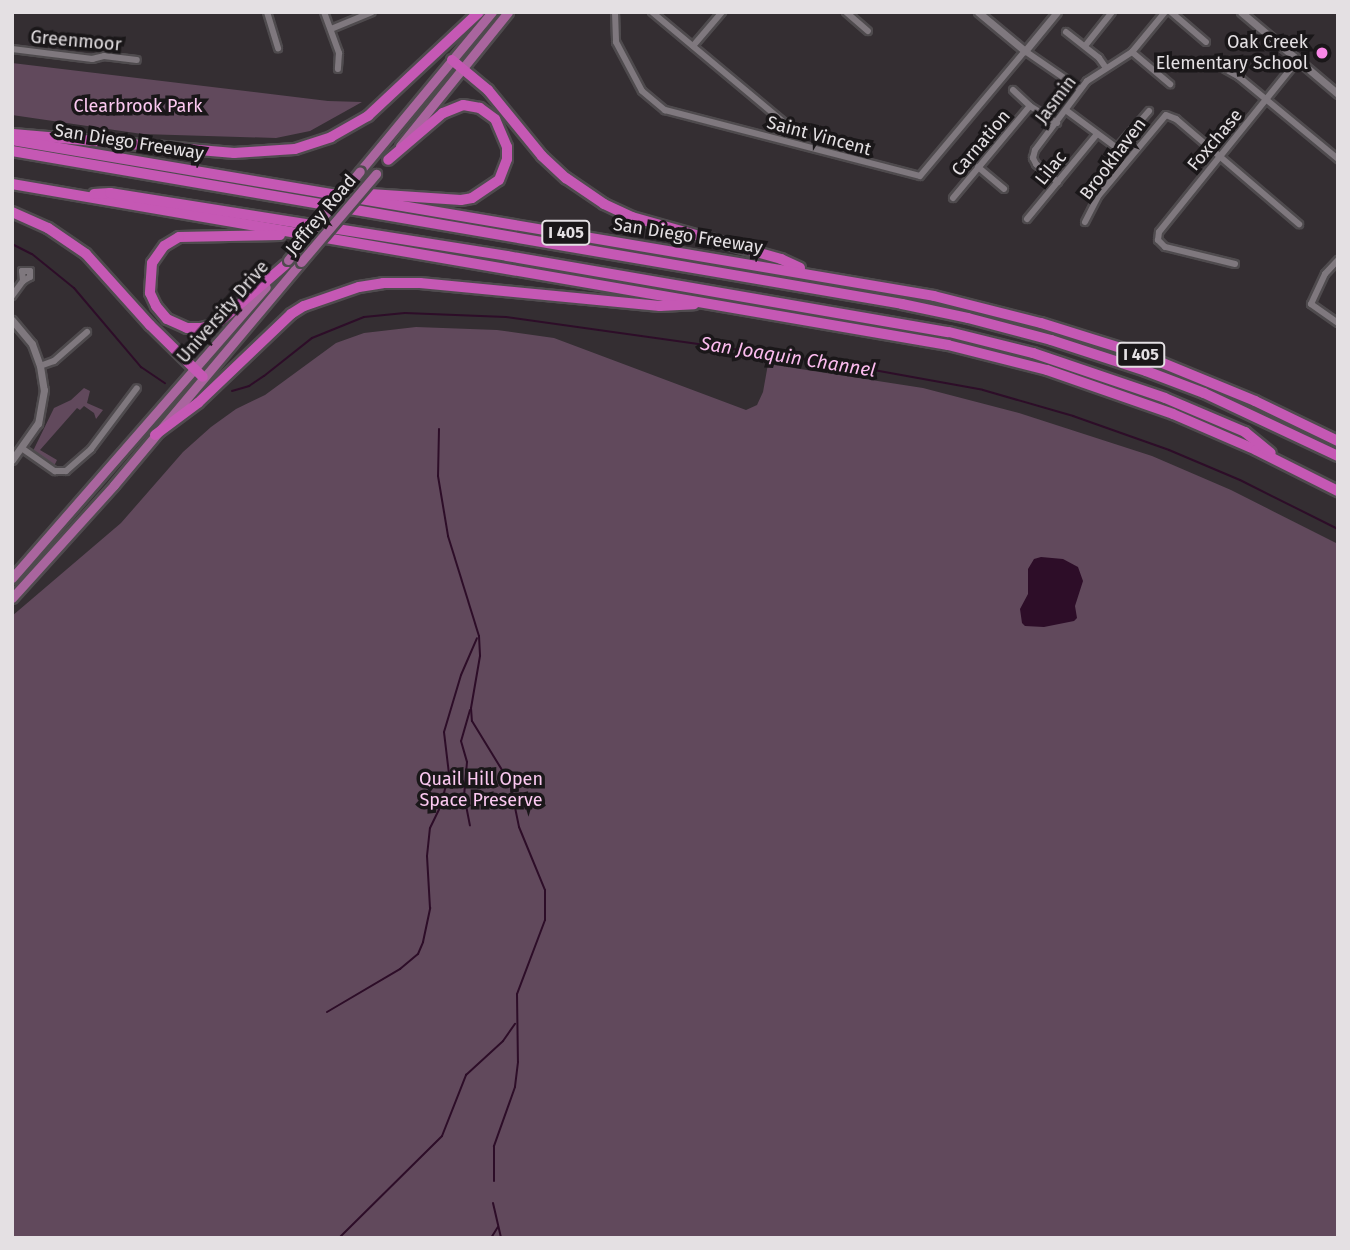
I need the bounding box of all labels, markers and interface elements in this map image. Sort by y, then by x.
street label: Greenmoor [30,26,122,56]
place label: Oak Creek Elementary School [1156,32,1308,74]
marker: Oak Creek Elementary School [1314,45,1330,61]
street label: Jasmin [1031,72,1081,128]
park label: Clearbrook Park [74,95,202,117]
street label: Foxchase [1183,105,1247,175]
street label: Carnation [947,106,1015,180]
street label: Saint Vincent [764,112,874,160]
street label: Brookhaven [1075,114,1151,204]
street label: San Diego Freeway [53,120,205,164]
street label: Lilac [1031,147,1071,189]
street label: Jeffrey Road [281,170,361,260]
street label: San Diego Freeway [612,214,764,258]
road number: I 405 [540,220,592,246]
street label: University Drive [173,256,273,368]
water label: San Joaquin Channel [699,332,877,382]
road number: I 405 [1115,342,1167,368]
park label: Quail Hill Open Space Preserve [419,769,543,812]

